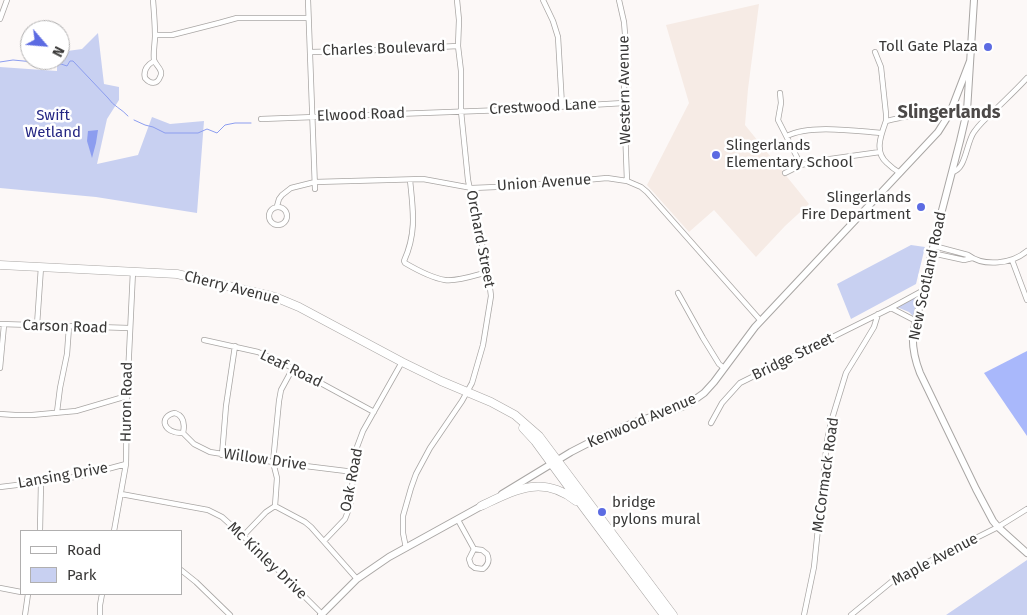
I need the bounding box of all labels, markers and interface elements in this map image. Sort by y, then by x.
north arrow [20,20,70,70]
street label: Western Avenue [615,35,635,145]
street label: Charles Boulevard [322,38,446,60]
place label: Toll Gate Plaza [879,38,978,56]
marker: Toll Gate Plaza [982,41,994,53]
text: N [48,44,68,60]
street label: Crestwood Lane [489,95,597,119]
district label: Slingerlands [898,102,1000,124]
street label: Elwood Road [317,104,405,126]
park label: Swift Wetland [25,107,81,142]
place label: Slingerlands Elementary School [726,137,853,172]
marker: Slingerlands Elementary School [710,149,722,161]
street label: Union Avenue [496,171,592,195]
street label: Orchard Street [462,189,498,289]
place label: Slingerlands Fire Department [801,189,911,224]
marker: Slingerlands Fire Department [915,201,927,213]
street label: New Scotland Road [906,210,950,342]
street label: Cherry Avenue [182,267,282,309]
street label: Carson Road [22,317,108,337]
street label: Bridge Street [749,330,837,384]
street label: Leaf Road [257,346,325,392]
street label: Huron Road [117,362,137,442]
street label: Kenwood Avenue [585,390,699,452]
street label: McCormack Road [809,416,843,534]
street label: Willow Drive [222,445,308,475]
street label: Oak Road [337,447,367,513]
street label: Lansing Drive [17,459,109,493]
place label: bridge pylons mural [612,494,700,529]
marker: bridge pylons mural [596,506,608,518]
street label: Mc Kinley Drive [223,519,311,603]
legend [20,530,182,595]
street label: Maple Avenue [889,530,981,590]
text: Road [67,541,102,559]
text: Park [67,566,97,584]

